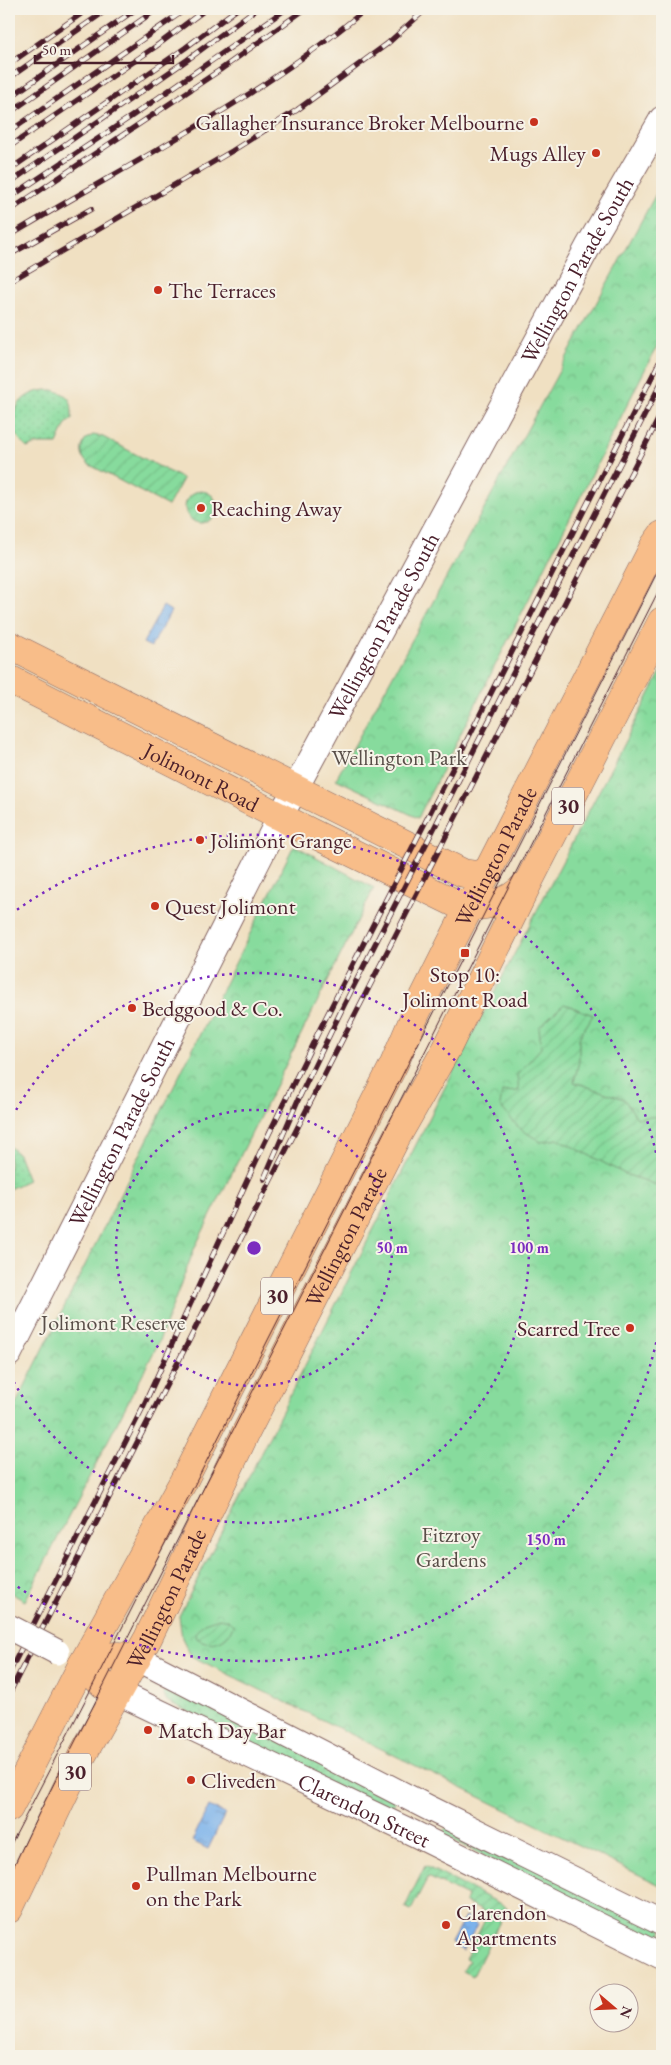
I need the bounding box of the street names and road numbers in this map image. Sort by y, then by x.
street label: Wellington Parade South [514,172,640,368]
street label: Wellington Parade South [321,527,446,725]
street label: Jolimont Road [137,735,265,819]
street label: Wellington Parade [448,781,544,931]
road number: 30 [552,788,584,824]
street label: Wellington Parade South [62,1032,182,1232]
street label: Wellington Parade [298,1162,394,1312]
road number: 30 [261,1278,293,1314]
street label: Wellington Parade [120,1523,213,1674]
road number: 30 [59,1754,91,1790]
street label: Clarendon Street [293,1766,435,1854]

